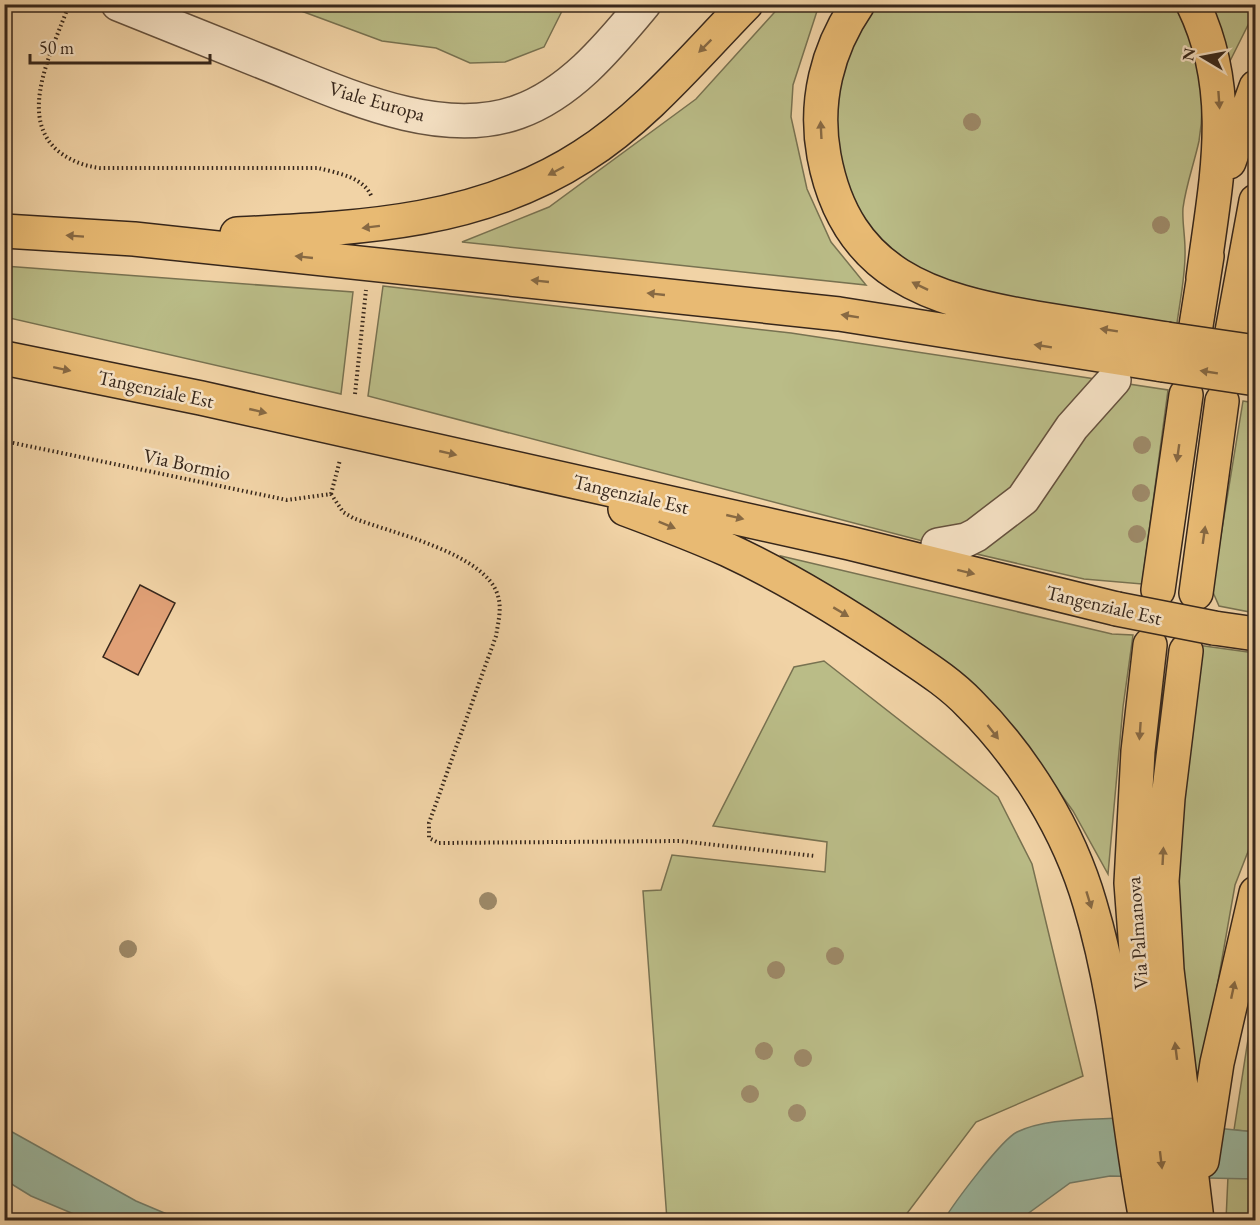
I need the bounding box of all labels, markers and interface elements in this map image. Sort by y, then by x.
scale bar [30,27,210,65]
north arrow [1173,27,1233,87]
text: 50 m [39,36,74,59]
one-way arrow [697,39,712,53]
text: N [1177,46,1200,63]
street label: Viale Europa [326,75,428,127]
one-way arrow [1215,91,1224,110]
one-way arrow [817,120,826,139]
one-way arrow [548,166,565,176]
one-way arrow [361,222,380,231]
one-way arrow [66,231,85,240]
one-way arrow [295,252,314,262]
one-way arrow [530,277,549,286]
one-way arrow [911,282,928,291]
one-way arrow [647,289,666,299]
one-way arrow [840,311,859,320]
one-way arrow [1099,326,1118,335]
one-way arrow [1033,341,1052,350]
street label: Tangenziale Est [96,364,217,414]
one-way arrow [53,365,72,374]
one-way arrow [1200,367,1219,376]
one-way arrow [249,407,268,416]
street label: Via Bormio [141,442,233,486]
one-way arrow [1173,443,1182,462]
one-way arrow [439,449,458,458]
street label: Tangenziale Est [571,468,692,520]
one-way arrow [726,513,745,522]
one-way arrow [658,521,676,530]
one-way arrow [1199,525,1208,544]
one-way arrow [957,568,975,578]
street label: Tangenziale Est [1044,579,1165,631]
one-way arrow [833,606,849,617]
one-way arrow [1135,722,1145,741]
one-way arrow [987,724,1000,740]
one-way arrow [1159,847,1168,866]
street label: Via Palmanova [1120,876,1154,990]
one-way arrow [1085,891,1094,909]
one-way arrow [1228,981,1238,1000]
one-way arrow [1171,1041,1181,1060]
one-way arrow [1156,1150,1166,1169]

